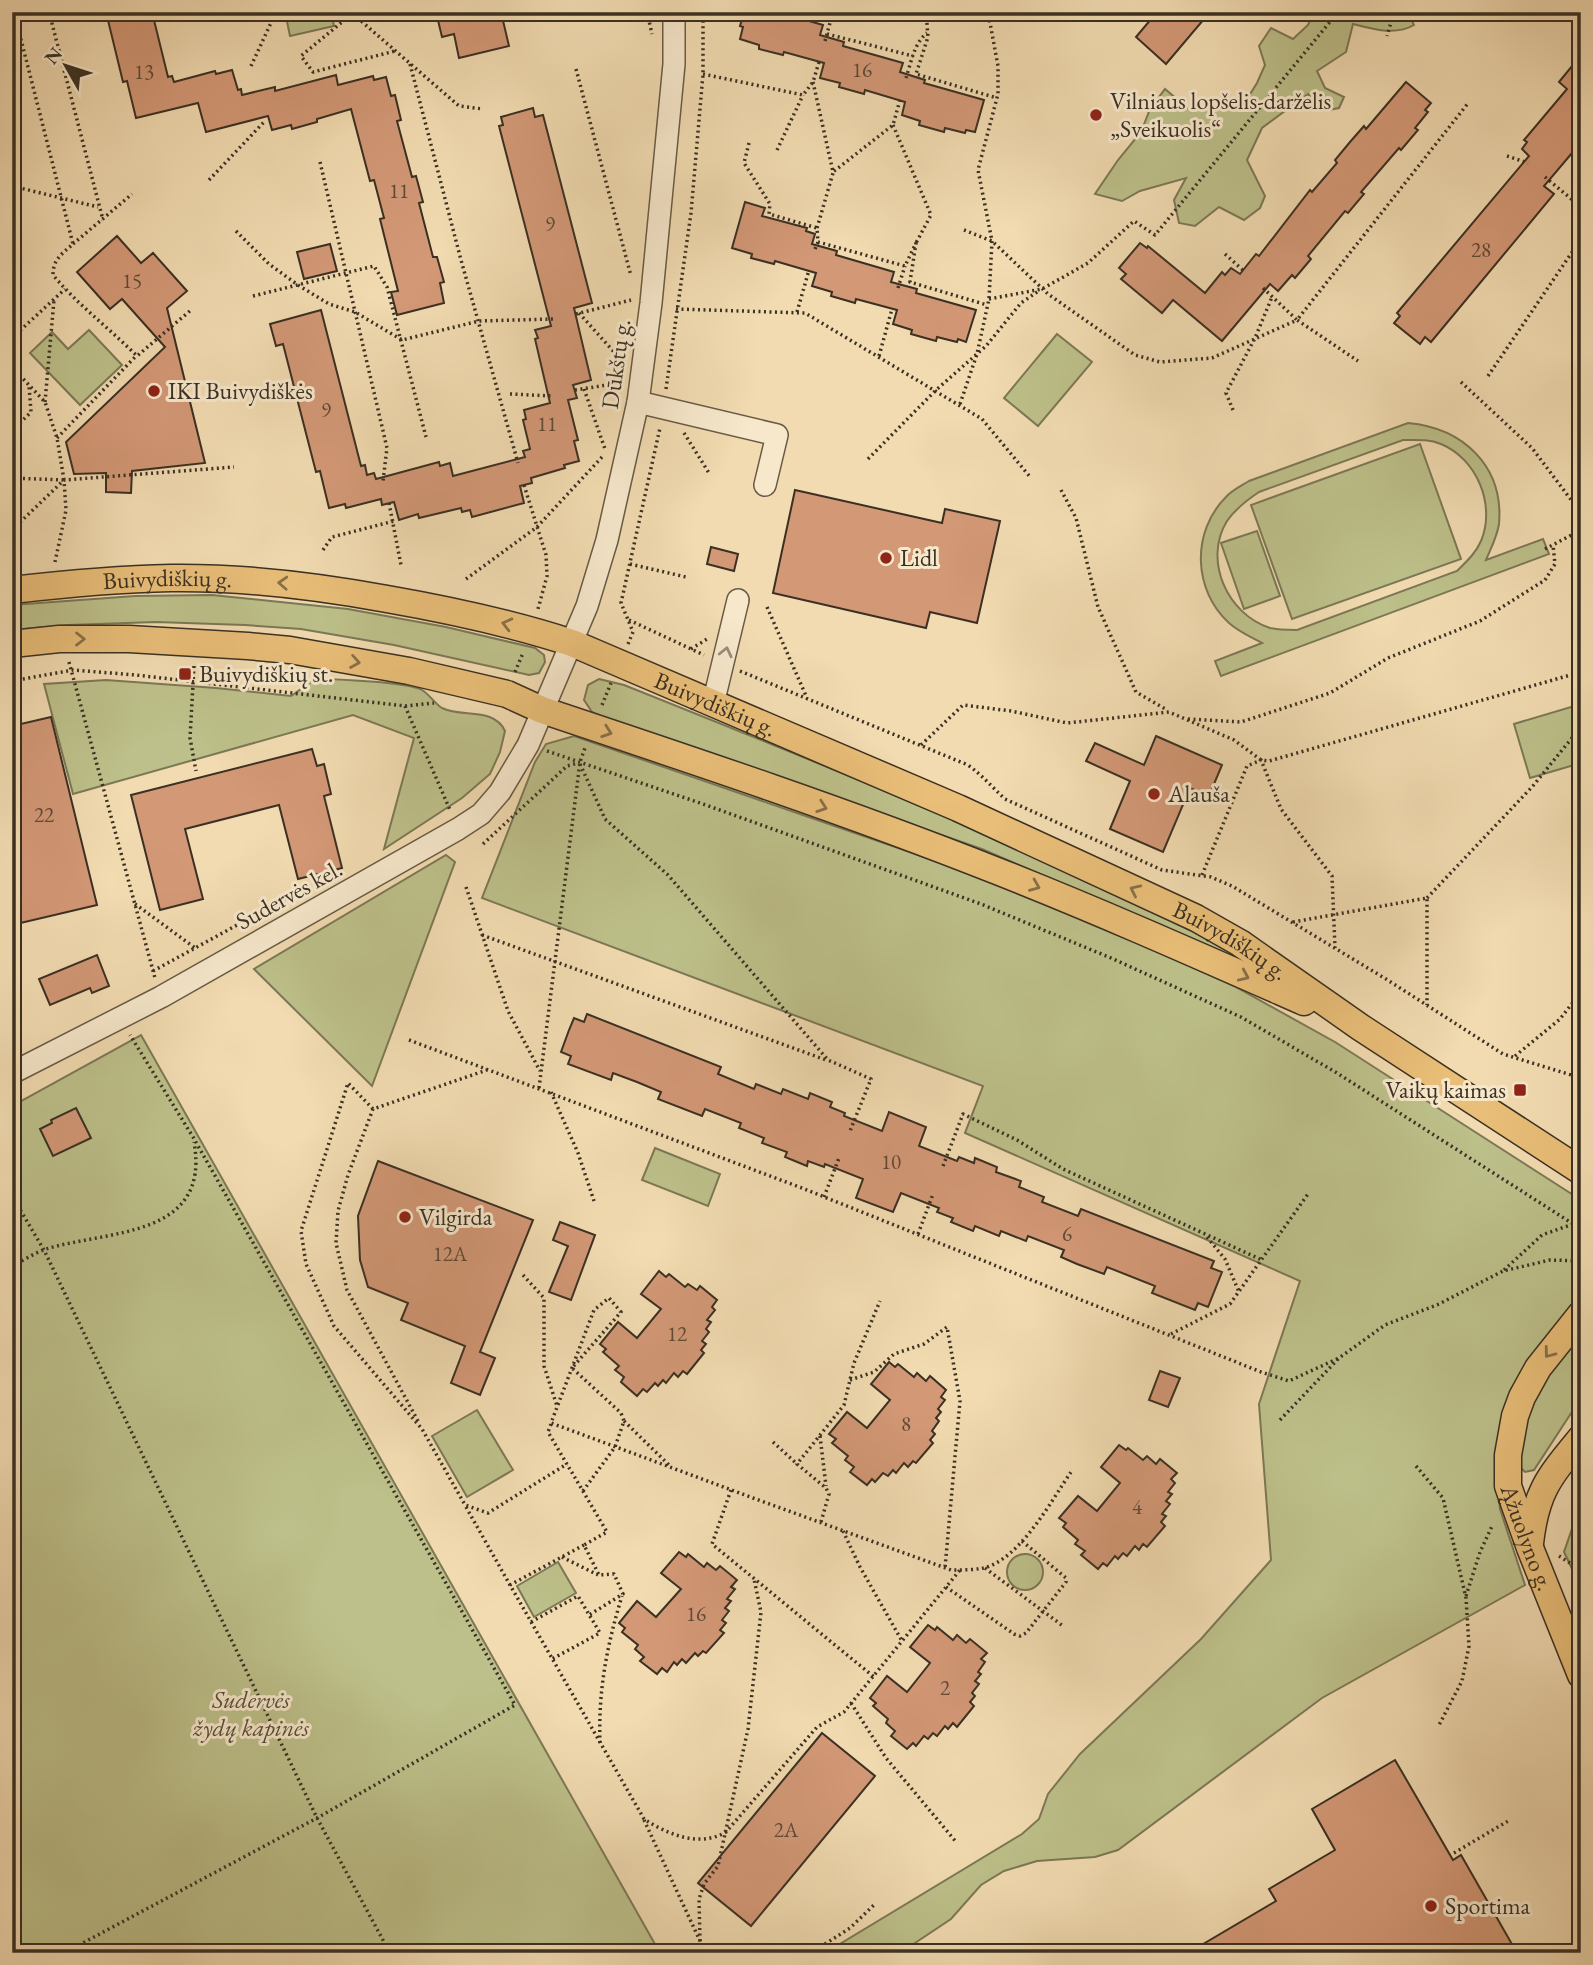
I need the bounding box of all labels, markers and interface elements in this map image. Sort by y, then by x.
north arrow [32,32,102,102]
text: N [39,41,68,69]
house number: 16 [852,56,872,83]
house number: 13 [134,58,154,85]
place label: Vilniaus lopšelis-darželis „Sveikuolis“ [1110,85,1331,144]
marker: Vilniaus lopšelis-darželis „Sveikuolis“ [1088,107,1104,123]
house number: 11 [389,177,409,204]
house number: 9 [545,210,555,237]
house number: 28 [1471,236,1491,263]
house number: 15 [122,267,142,294]
street label: Dūkštų g. [594,317,637,411]
place label: IKI Buivydiškės [168,375,313,406]
marker: IKI Buivydiškės [146,383,162,399]
house number: 9 [321,396,331,423]
house number: 11 [537,410,557,437]
place label: Lidl [900,542,938,573]
marker: Lidl [878,550,894,566]
street label: Buivydiškių g. [102,562,233,596]
one-way arrow [277,576,288,591]
one-way arrow [501,618,513,632]
one-way arrow [75,631,86,647]
one-way arrow [718,646,732,658]
one-way arrow [349,654,361,669]
place label: Buivydiškių st. [199,658,333,689]
street label: Buivydiškių g. [650,664,781,743]
marker: Buivydiškių st. [177,666,193,682]
one-way arrow [601,724,613,738]
place label: Alauša [1167,778,1230,809]
marker: Alauša [1146,786,1162,802]
one-way arrow [815,799,828,813]
house number: 22 [34,801,54,828]
street label: Sudervės kel. [230,853,347,936]
one-way arrow [1029,877,1041,891]
one-way arrow [1130,884,1142,898]
street label: Buivydiškių g. [1168,893,1294,987]
one-way arrow [1237,968,1249,982]
place label: Vaikų kaimas [1385,1074,1506,1105]
marker: Vaikų kaimas [1512,1082,1528,1098]
house number: 10 [881,1148,901,1175]
place label: Vilgirda [419,1201,493,1232]
marker: Vilgirda [397,1209,413,1225]
house number: 6 [1062,1220,1072,1247]
house number: 12A [433,1240,468,1267]
house number: 12 [667,1320,687,1347]
one-way arrow [1544,1346,1557,1358]
house number: 8 [901,1410,911,1437]
street label: Ąžuolyno g. [1493,1479,1562,1595]
house number: 4 [1132,1493,1143,1520]
house number: 16 [686,1600,706,1627]
house number: 2 [940,1674,950,1701]
park label: Sudervės žydų kapinės [193,1684,309,1743]
house number: 2A [774,1816,799,1843]
place label: Sportima [1445,1890,1531,1921]
marker: Sportima [1423,1898,1439,1914]

